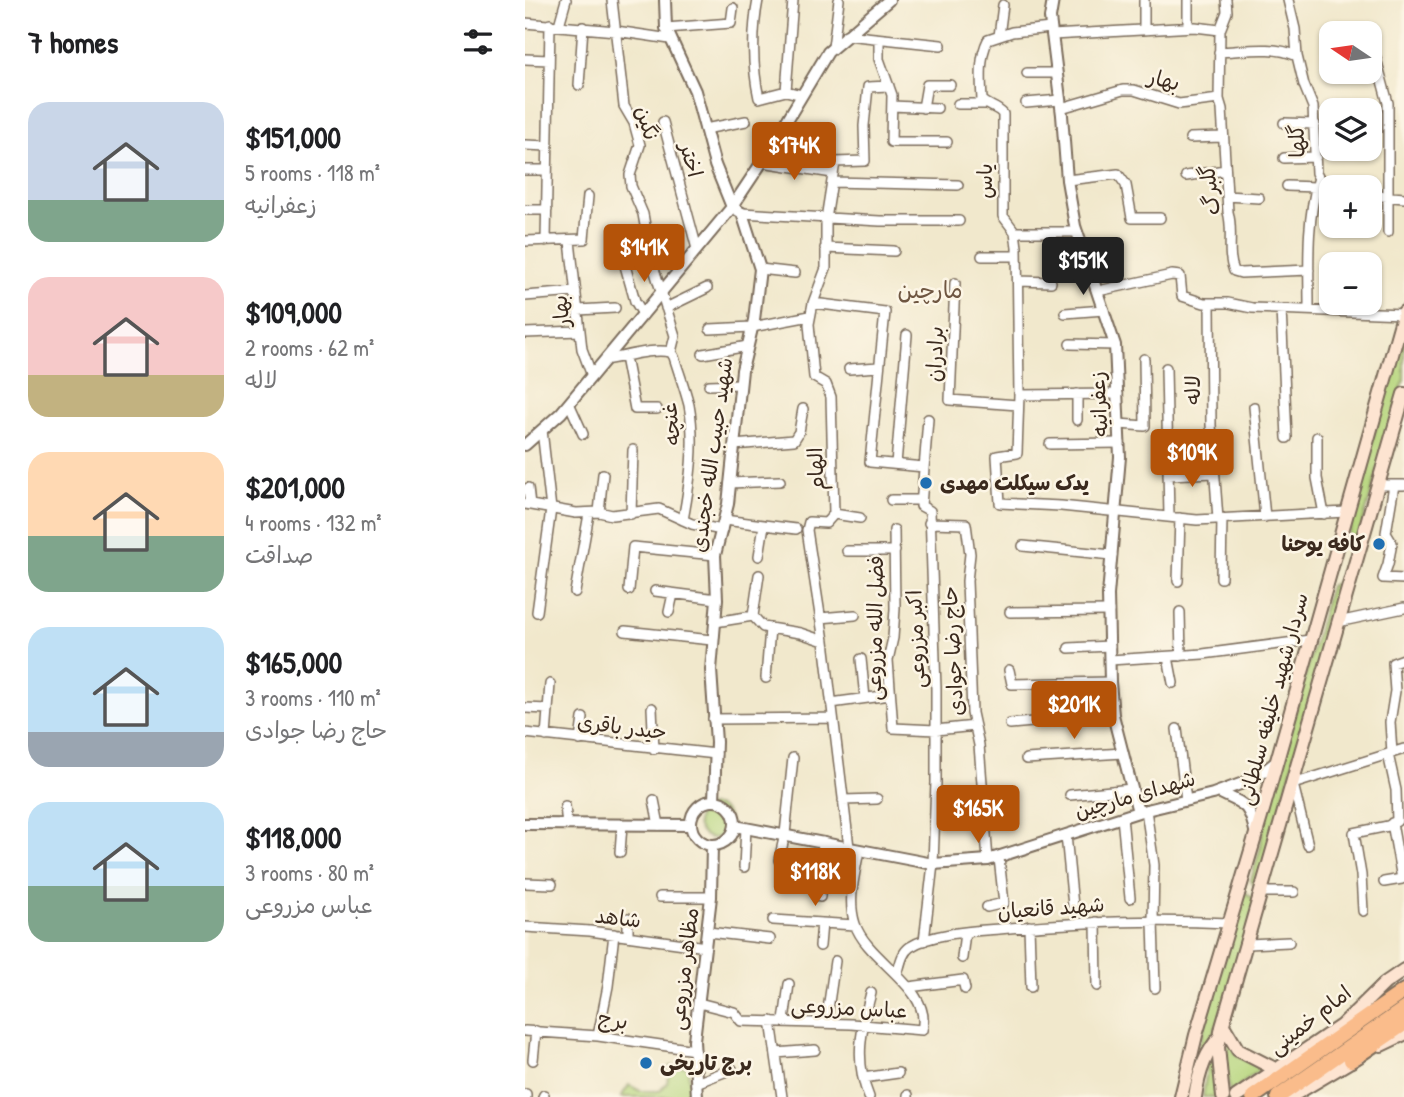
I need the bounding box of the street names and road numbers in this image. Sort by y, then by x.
street label: بهار [1143,61,1183,97]
street label: نگین [629,103,666,143]
street label: گلها [1281,124,1312,158]
street label: اختر [672,137,710,180]
street label: یاس [970,163,999,199]
street label: گلبرگ [1192,163,1227,217]
street label: بهار [544,294,577,330]
street label: برادران [919,326,950,382]
street label: شهید حبیب الله خجندی [683,356,740,554]
street label: زعفرانیه [1082,371,1115,438]
street label: لاله [1178,375,1207,405]
street label: غنچه [654,401,687,447]
street label: الهام [800,447,833,491]
street label: فضل الله مزروعی [859,555,890,701]
street label: حاج رضا جوادی [935,585,970,717]
street label: اکبر مزروعی [899,589,932,689]
street label: سردار شهید خلیفه سلطانی [1230,589,1315,808]
street label: حیدر باقری [576,707,669,746]
street label: شهدای مارچین [1071,763,1199,826]
street label: شهید قانعیان [996,889,1105,926]
street label: شاهد [593,900,643,935]
street label: مظاهر مزروعی [662,906,705,1032]
street label: امام خمینی [1262,978,1358,1063]
street label: عباس مزروعی [790,990,908,1025]
street label: برج [596,1003,630,1036]

